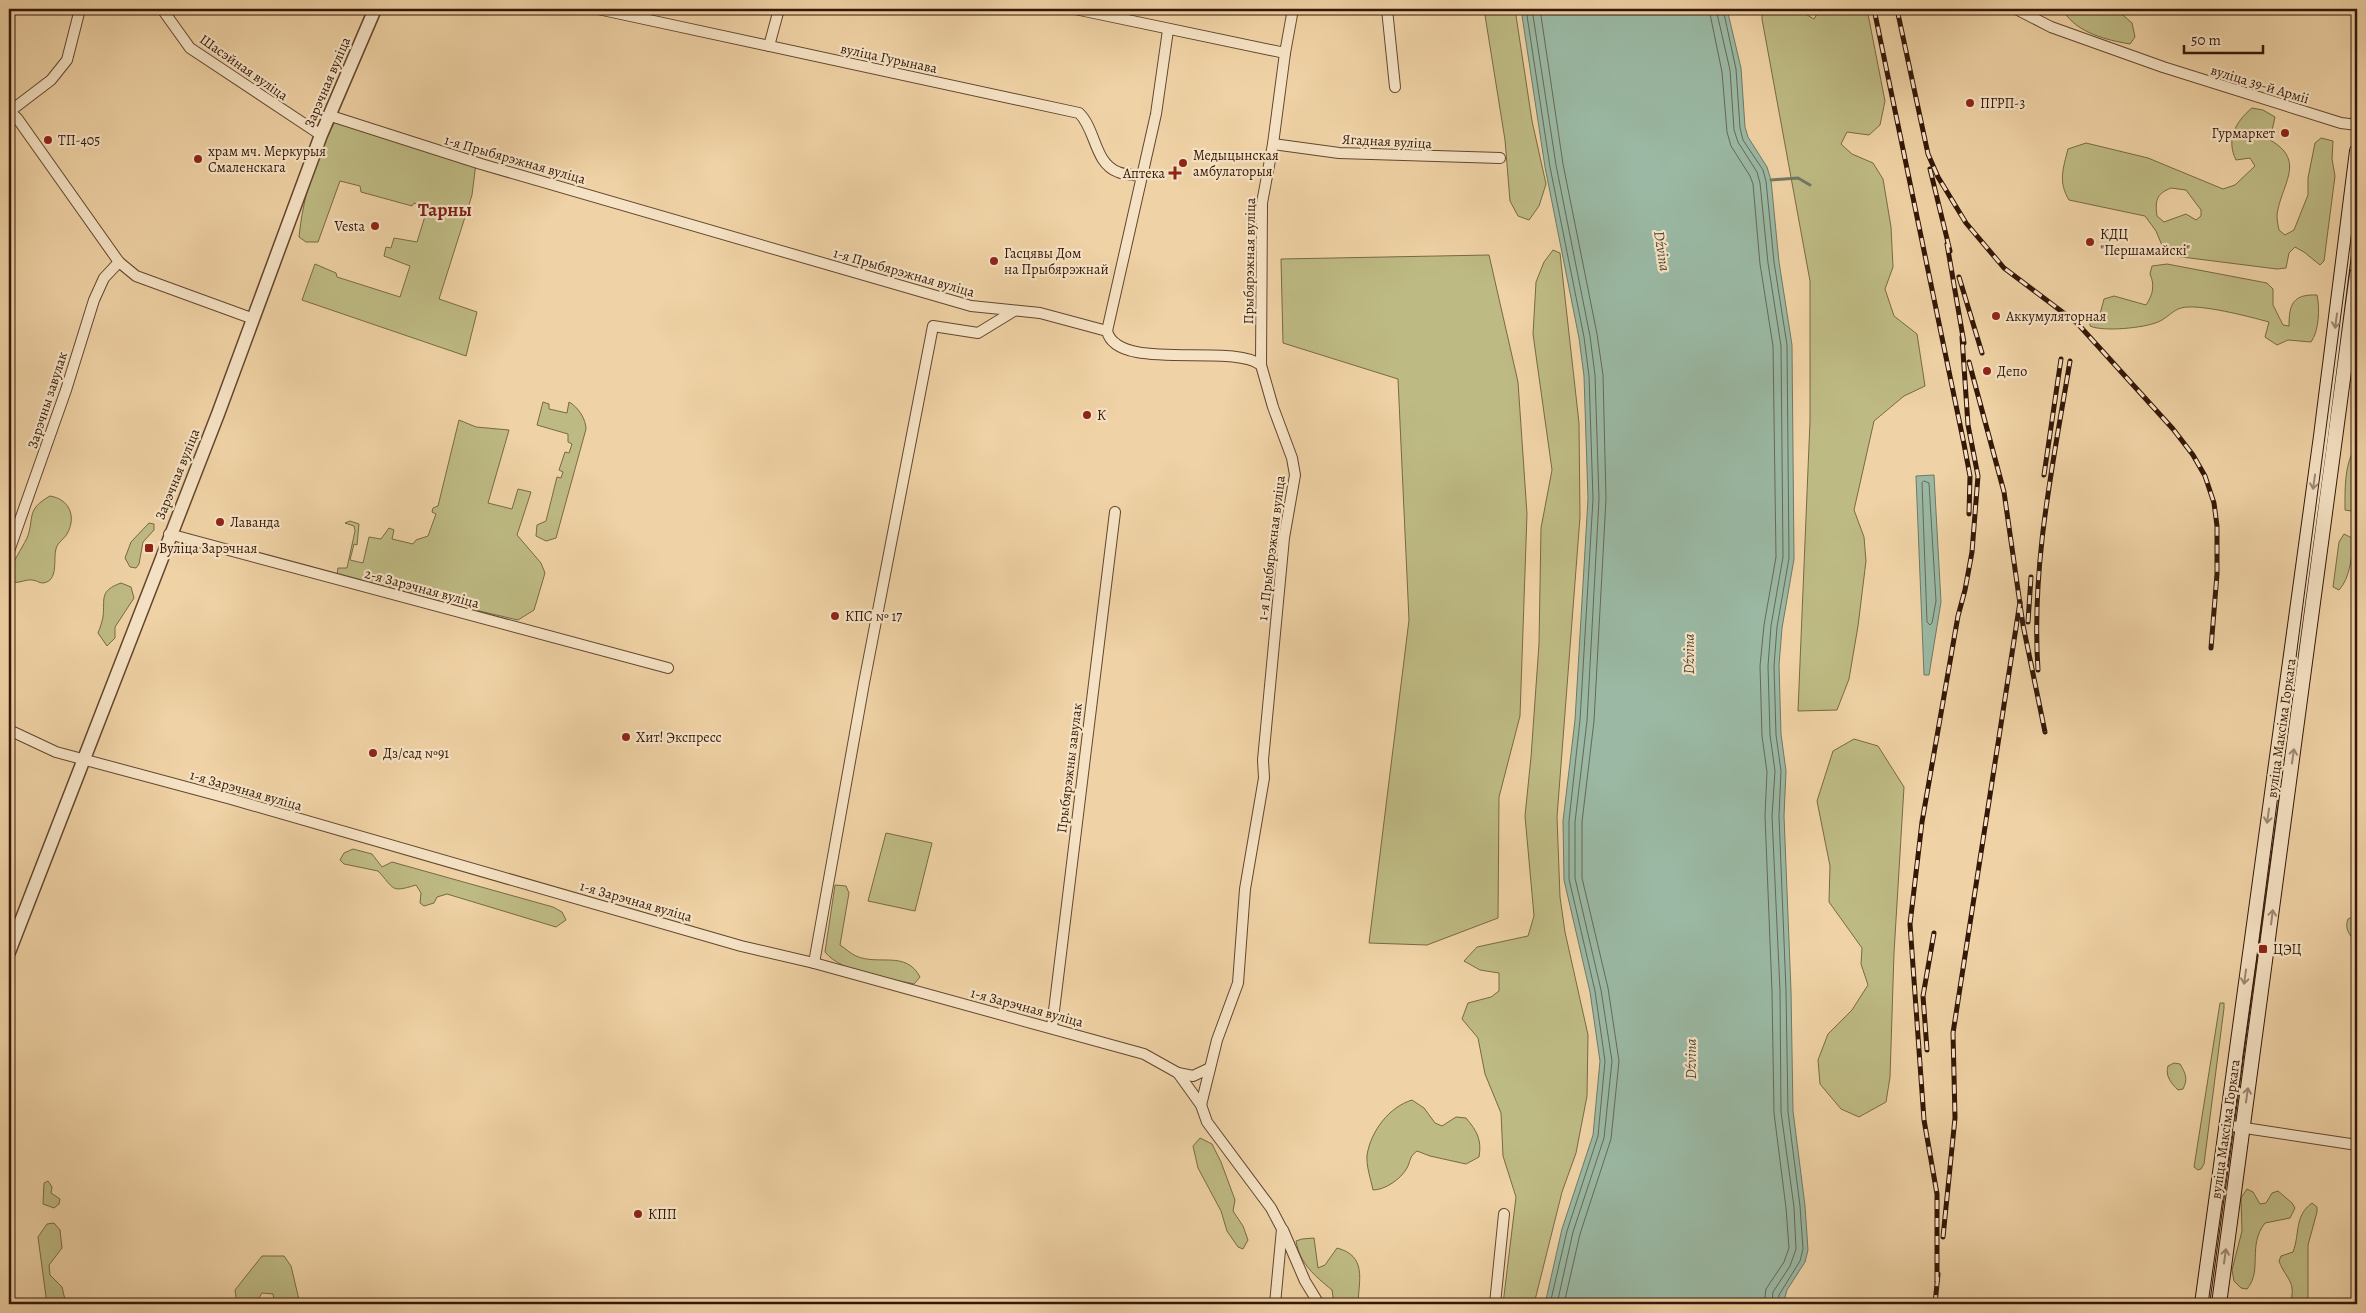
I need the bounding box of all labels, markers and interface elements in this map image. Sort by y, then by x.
scale bar [2184,22,2262,54]
street label: Шасэйная вуліца [196,30,292,105]
text: 50 m [2191,30,2221,50]
street label: Зарэчная вуліца [300,34,355,130]
street label: вуліца Гурынава [839,39,940,78]
street label: вуліца 39-й Арміі [2208,60,2311,108]
place label: ПГРП-3 [1980,94,2025,113]
marker: ПГРП-3 [1964,97,1976,109]
place label: Гурмаркет [2212,124,2275,143]
marker: Гурмаркет [2279,127,2291,139]
street label: 1-я Прыбярэжная вуліца [442,130,588,189]
street label: Ягадная вуліца [1342,130,1433,153]
place label: ТП-405 [58,131,100,150]
marker: ТП-405 [42,134,54,146]
place label: храм мч. Меркурыя Смаленскага [208,142,326,177]
place label: Медыцынская амбулаторыя [1193,146,1279,181]
marker: храм мч. Меркурыя Смаленскага [192,153,204,165]
marker: Медыцынская амбулаторыя [1177,157,1189,169]
place label: Аптека [1122,164,1166,183]
marker: Аптека [1169,167,1181,179]
district label: Тарны [418,197,472,223]
street label: Прыбярэжная вуліца [1239,197,1260,325]
place label: Vesta [333,217,365,236]
marker: Vesta [369,220,381,232]
place label: КДЦ "Першамайскі" [2100,225,2190,260]
water label: Dźvina [1649,229,1675,273]
marker: КДЦ "Першамайскі" [2084,236,2096,248]
street label: 1-я Прыбярэжная вуліца [831,243,977,302]
place label: Гасцявы Дом на Прыбярэжнай [1004,244,1109,279]
marker: Гасцявы Дом на Прыбярэжнай [988,255,1000,267]
place label: Аккумуляторная [2005,307,2106,326]
marker: Аккумуляторная [1990,310,2002,322]
one-way arrow [2331,313,2341,329]
street label: Зарэчны завулак [23,349,72,451]
place label: Депо [1997,362,2027,381]
marker: Депо [1981,365,1993,377]
place label: К [1097,406,1106,425]
marker: К [1081,409,1093,421]
street label: Зарэчная вуліца [151,425,205,523]
street label: 1-я Прыбярэжная вуліца [1253,474,1290,622]
one-way arrow [2309,474,2319,490]
place label: Лаванда [230,513,280,532]
marker: Лаванда [214,516,226,528]
place label: Вуліца Зарэчная [159,539,257,558]
marker: Вуліца Зарэчная [143,542,155,554]
street label: 2-я Зарэчная вуліца [363,564,482,613]
place label: КПС № 17 [845,607,902,626]
marker: КПС № 17 [829,610,841,622]
water label: Dźvina [1679,634,1699,674]
street label: вуліца Максіма Горкага [2262,657,2301,799]
street label: Прыбярэжны завулак [1052,702,1087,834]
place label: Хит! Экспресс [636,728,722,747]
marker: Хит! Экспресс [620,731,632,743]
place label: Дз/сад №91 [383,744,449,763]
marker: Дз/сад №91 [367,747,379,759]
one-way arrow [2288,748,2298,764]
street label: 1-я Зарэчная вуліца [188,765,305,816]
one-way arrow [2263,808,2273,824]
street label: 1-я Зарэчная вуліца [578,876,695,927]
one-way arrow [2267,909,2277,925]
place label: ЦЭЦ [2273,940,2302,959]
marker: ЦЭЦ [2257,943,2269,955]
one-way arrow [2240,969,2250,985]
street label: 1-я Зарэчная вуліца [968,983,1086,1032]
water label: Dźvina [1681,1039,1701,1079]
street label: вуліца Максіма Горкага [2206,1058,2245,1200]
one-way arrow [2243,1087,2253,1103]
place label: КПП [648,1205,677,1224]
marker: КПП [632,1208,644,1220]
one-way arrow [2221,1248,2231,1264]

